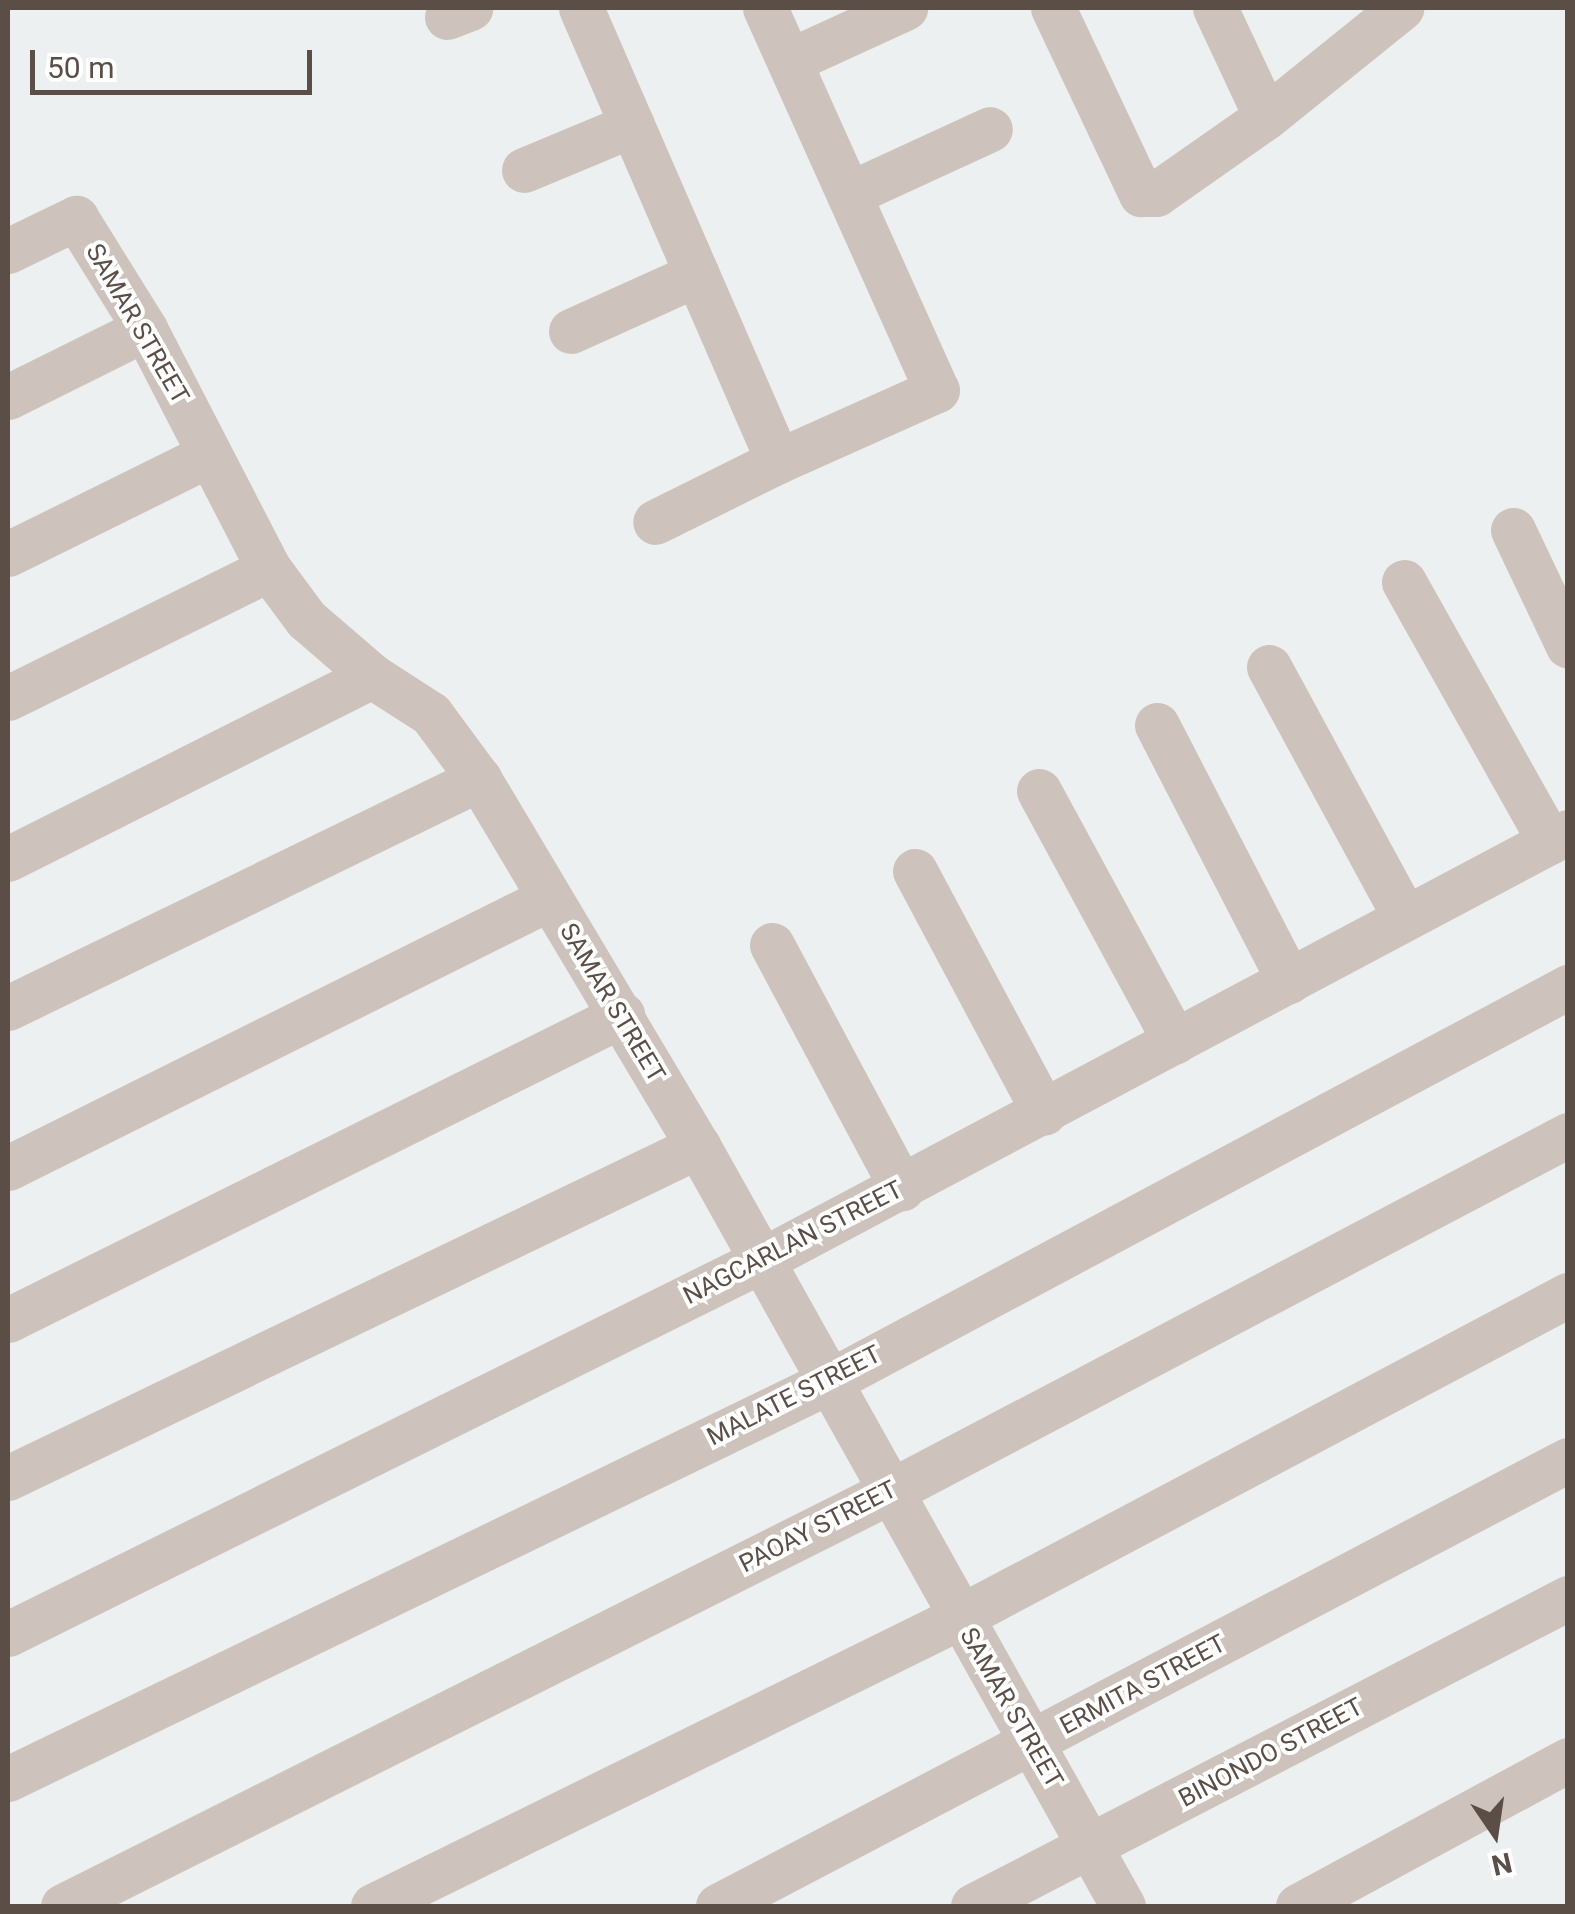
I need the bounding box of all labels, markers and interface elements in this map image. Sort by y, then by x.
scale bar [35,30,318,92]
text: 50 m [47,50,114,85]
street label: SAMAR STREET [79,239,195,409]
street label: SAMAR STREET [553,918,671,1088]
street label: NAGCARLAN STREET [678,1175,908,1311]
street label: MALATE STREET [702,1339,886,1453]
street label: PAOAY STREET [734,1475,902,1579]
street label: SAMAR STREET [953,1623,1069,1793]
street label: ERMITA STREET [1055,1629,1231,1741]
street label: BINONDO STREET [1174,1692,1368,1814]
north arrow [1445,1784,1545,1884]
text: N [1489,1845,1515,1882]

